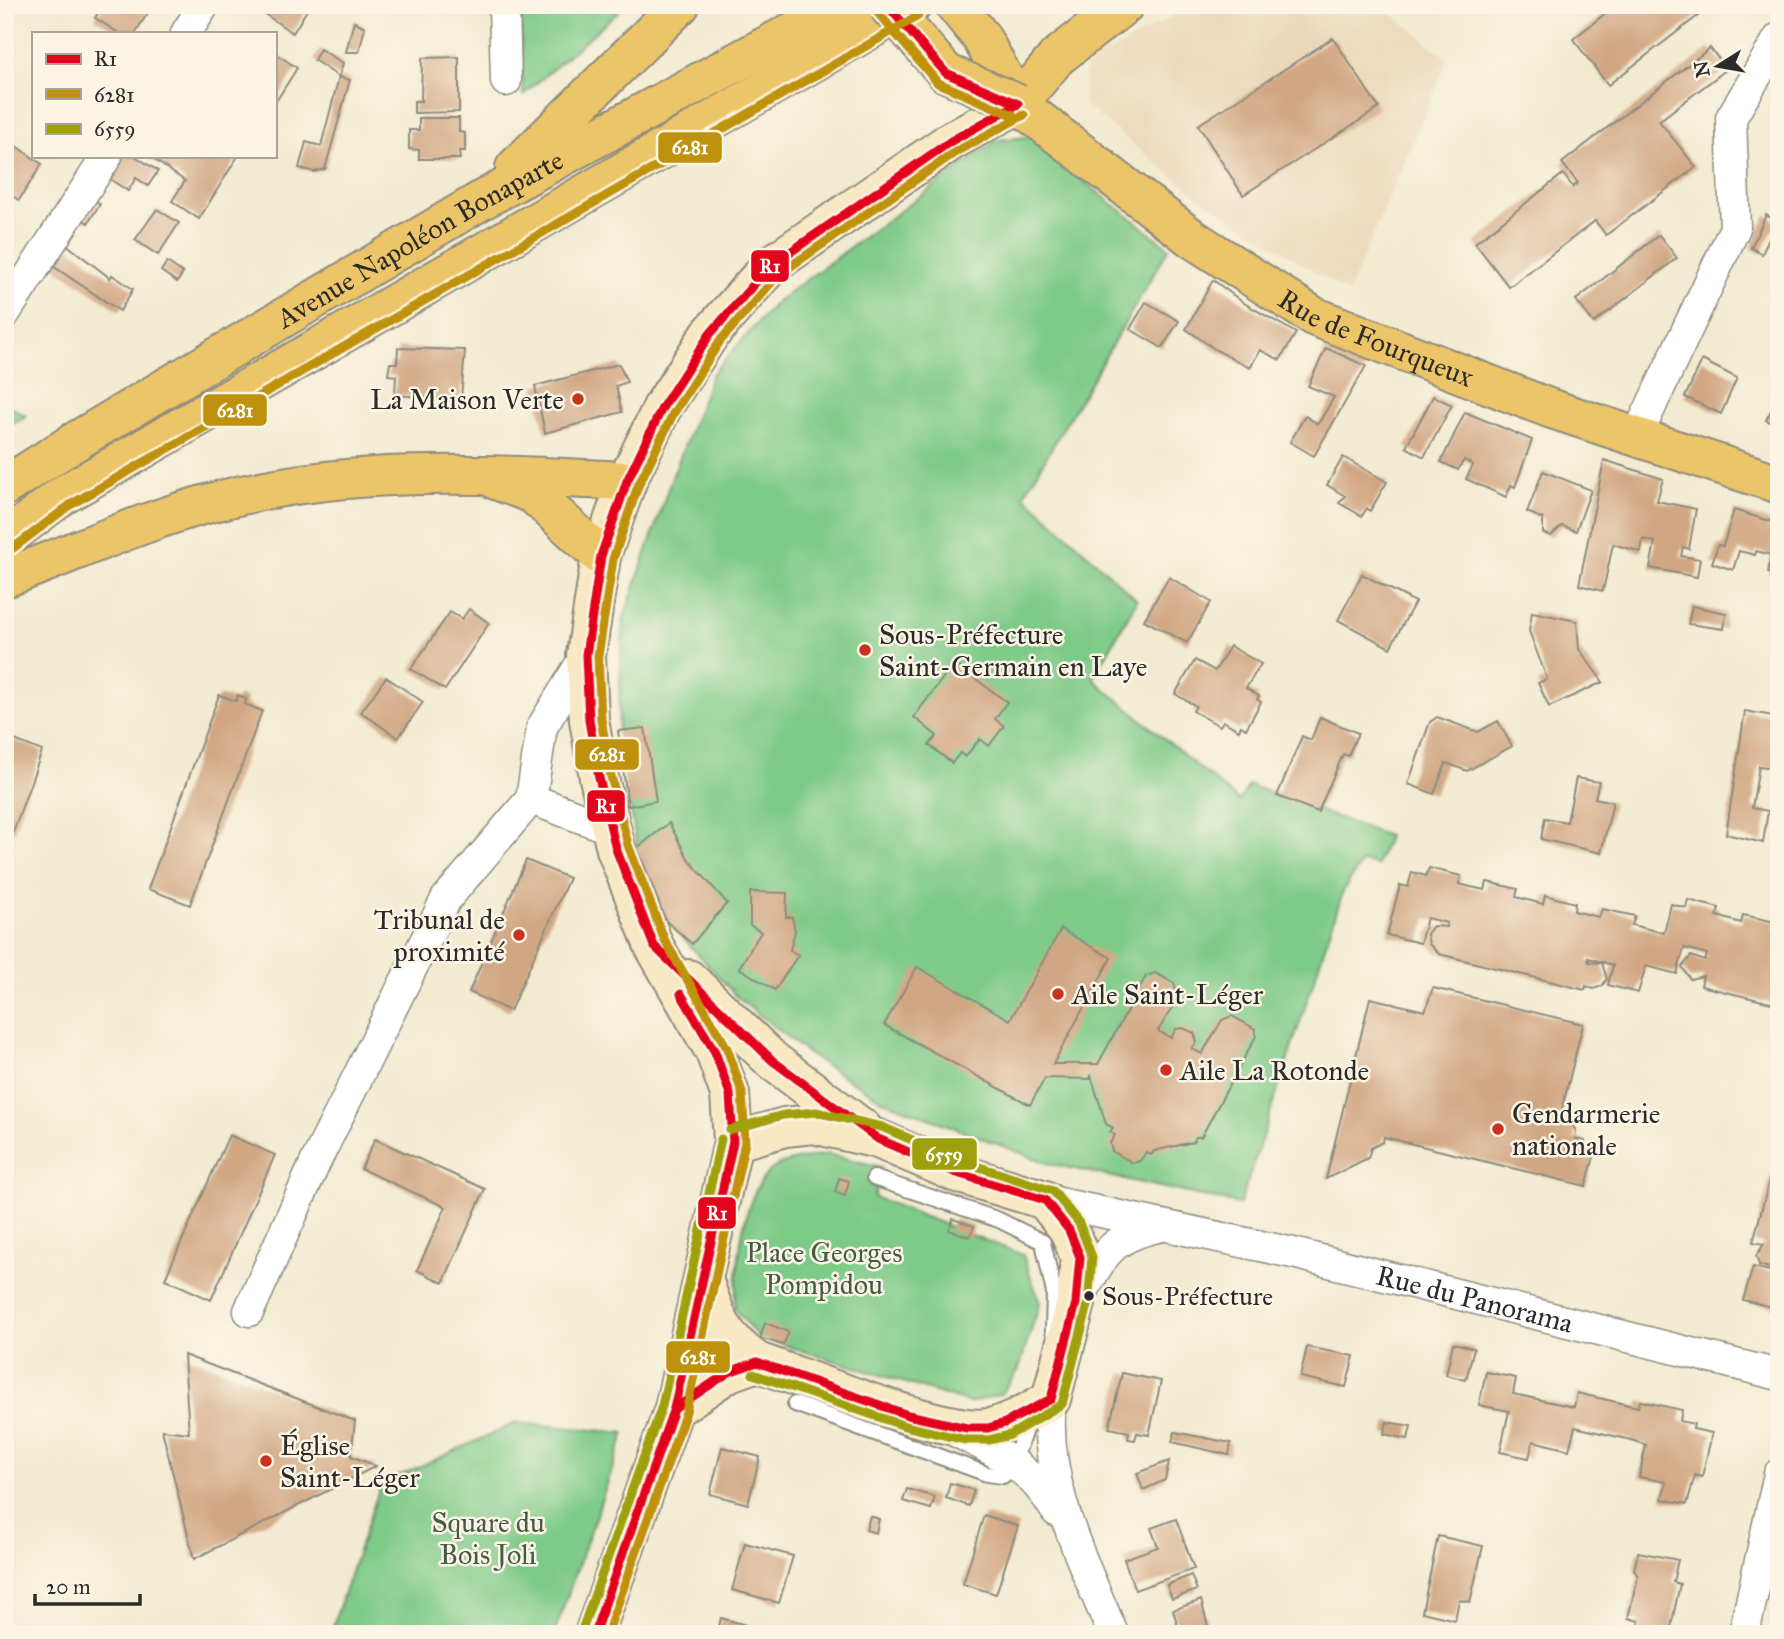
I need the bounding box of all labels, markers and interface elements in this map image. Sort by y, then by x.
legend [32,32,276,158]
north arrow [1682,32,1752,102]
text: R1 [94,46,117,72]
text: N [1689,59,1715,79]
text: 6281 [94,82,135,108]
text: 6559 [94,116,136,142]
line badge: 6281 [657,131,723,164]
text: 6281 [672,136,709,159]
street label: Avenue Napoléon Bonaparte [269,142,569,336]
line badge: R1 [750,249,790,283]
text: R1 [760,255,781,278]
street label: Rue de Fourqueux [1272,281,1479,395]
place label: La Maison Verte [370,382,564,417]
marker: La Maison Verte [570,391,586,407]
line badge: 6281 [202,393,268,427]
text: 6281 [217,399,254,422]
place label: Sous-Préfecture Saint-Germain en Laye [879,617,1147,684]
marker: Sous-Préfecture Saint-Germain en Laye [857,642,873,658]
line badge: 6281 [574,738,640,771]
text: 6281 [589,743,626,766]
line badge: R1 [586,789,626,823]
text: R1 [596,795,617,818]
place label: Tribunal de proximité [374,902,505,969]
marker: Tribunal de proximité [511,927,527,943]
place label: Aile Saint-Léger [1071,977,1264,1012]
marker: Aile Saint-Léger [1050,986,1066,1002]
place label: Aile La Rotonde [1179,1053,1369,1088]
marker: Aile La Rotonde [1158,1062,1174,1078]
place label: Gendarmerie nationale [1512,1096,1661,1163]
marker: Gendarmerie nationale [1490,1121,1506,1137]
line badge: 6559 [911,1137,978,1171]
text: 6559 [925,1143,963,1167]
line badge: R1 [697,1196,737,1230]
text: R1 [707,1202,728,1225]
park label: Place Georges Pompidou [746,1235,902,1302]
street label: Rue du Panorama [1373,1257,1577,1340]
place label: Sous-Préfecture [1102,1280,1273,1312]
marker: Sous-Préfecture [1082,1289,1096,1303]
line badge: 6281 [665,1340,731,1374]
text: 6281 [680,1346,717,1369]
place label: Église Saint-Léger [280,1428,420,1495]
marker: Église Saint-Léger [258,1453,274,1469]
park label: Square du Bois Joli [431,1505,545,1572]
scale bar [35,1562,140,1606]
text: 20 m [46,1574,91,1600]

